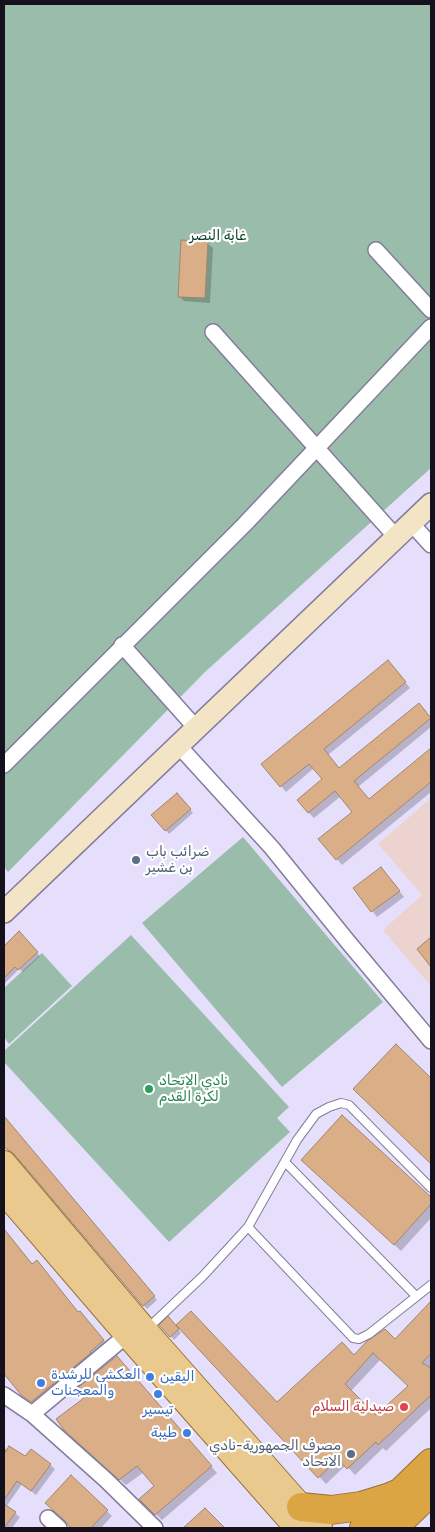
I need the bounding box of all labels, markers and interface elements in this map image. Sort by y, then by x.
park label: غابة النصر [190,228,246,244]
place label: ضرائب باب بن غشير [146,844,209,876]
marker: ضرائب باب بن غشير [130,854,142,866]
place label: نادي الإتحاد لكرة القدم [159,1073,228,1106]
marker: نادي الإتحاد لكرة القدم [143,1083,155,1095]
place label: العكشي للرشدة والمعجنات [51,1367,141,1400]
place label: اليقين [160,1369,194,1385]
marker: اليقين [144,1371,156,1383]
marker: العكشي للرشدة والمعجنات [35,1377,47,1389]
marker: تيسير [152,1388,164,1400]
place label: صيدلية السلام [312,1399,394,1415]
marker: صيدلية السلام [398,1401,410,1413]
place label: تيسير [143,1402,173,1418]
place label: طيبة [151,1425,177,1441]
marker: طيبة [181,1427,193,1439]
place label: مصرف الجمهورية-نادي الاتحاد [209,1438,341,1470]
marker: مصرف الجمهورية-نادي الاتحاد [345,1448,357,1460]

